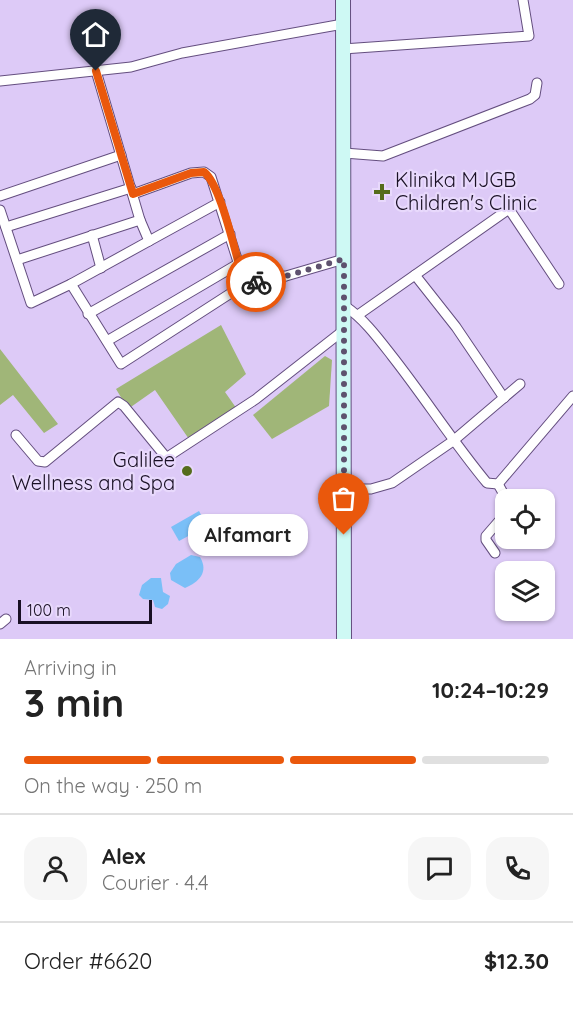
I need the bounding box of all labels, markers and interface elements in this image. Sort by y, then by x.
pin [70,9,121,71]
icon: home [79,18,112,51]
place label: Klinika MJGB Children's Clinic [395,167,537,215]
marker: Klinika MJGB Children's Clinic [373,183,391,201]
courier [226,252,286,312]
icon: bike [240,266,273,299]
place label: Galilee Wellness and Spa [12,447,175,495]
marker: Galilee Wellness and Spa [180,464,194,478]
pin [318,473,369,535]
icon: bag [327,482,360,515]
map controls [495,489,555,621]
button: locate [495,489,555,549]
callout: Alfamart [188,514,308,556]
text: Alfamart [204,522,292,547]
button: layers [495,561,555,621]
scale bar [18,597,152,624]
text: 100 m [27,600,71,620]
text: Arriving in [24,655,117,680]
text: 10:24–10:29 [432,676,549,704]
text: 3 min [24,678,124,727]
text: On the way · 250 m [24,773,202,798]
button: person [24,837,87,900]
button: chat [408,837,471,900]
button: phone [486,837,549,900]
text: Alex [102,842,145,870]
text: Courier · 4.4 [102,870,208,895]
text: Order #6620 [24,947,152,975]
text: $12.30 [484,947,549,975]

